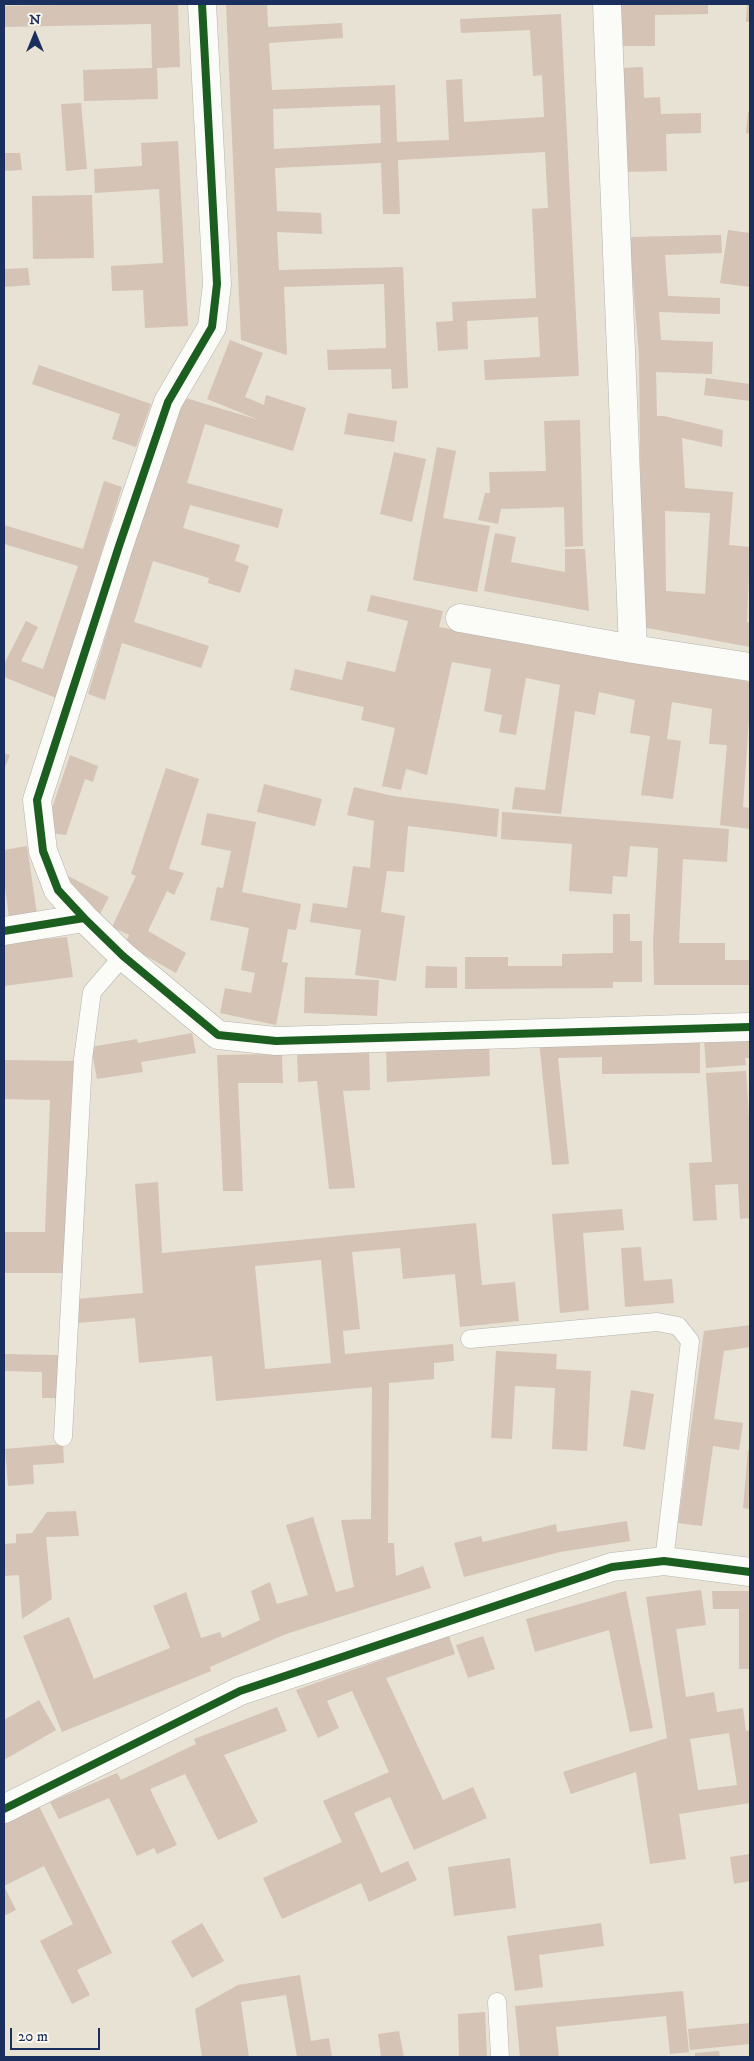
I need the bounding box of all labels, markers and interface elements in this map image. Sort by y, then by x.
north arrow [10,10,60,60]
text: N [29,11,41,29]
scale bar [12,2018,102,2050]
text: 20 m [18,2027,48,2046]

